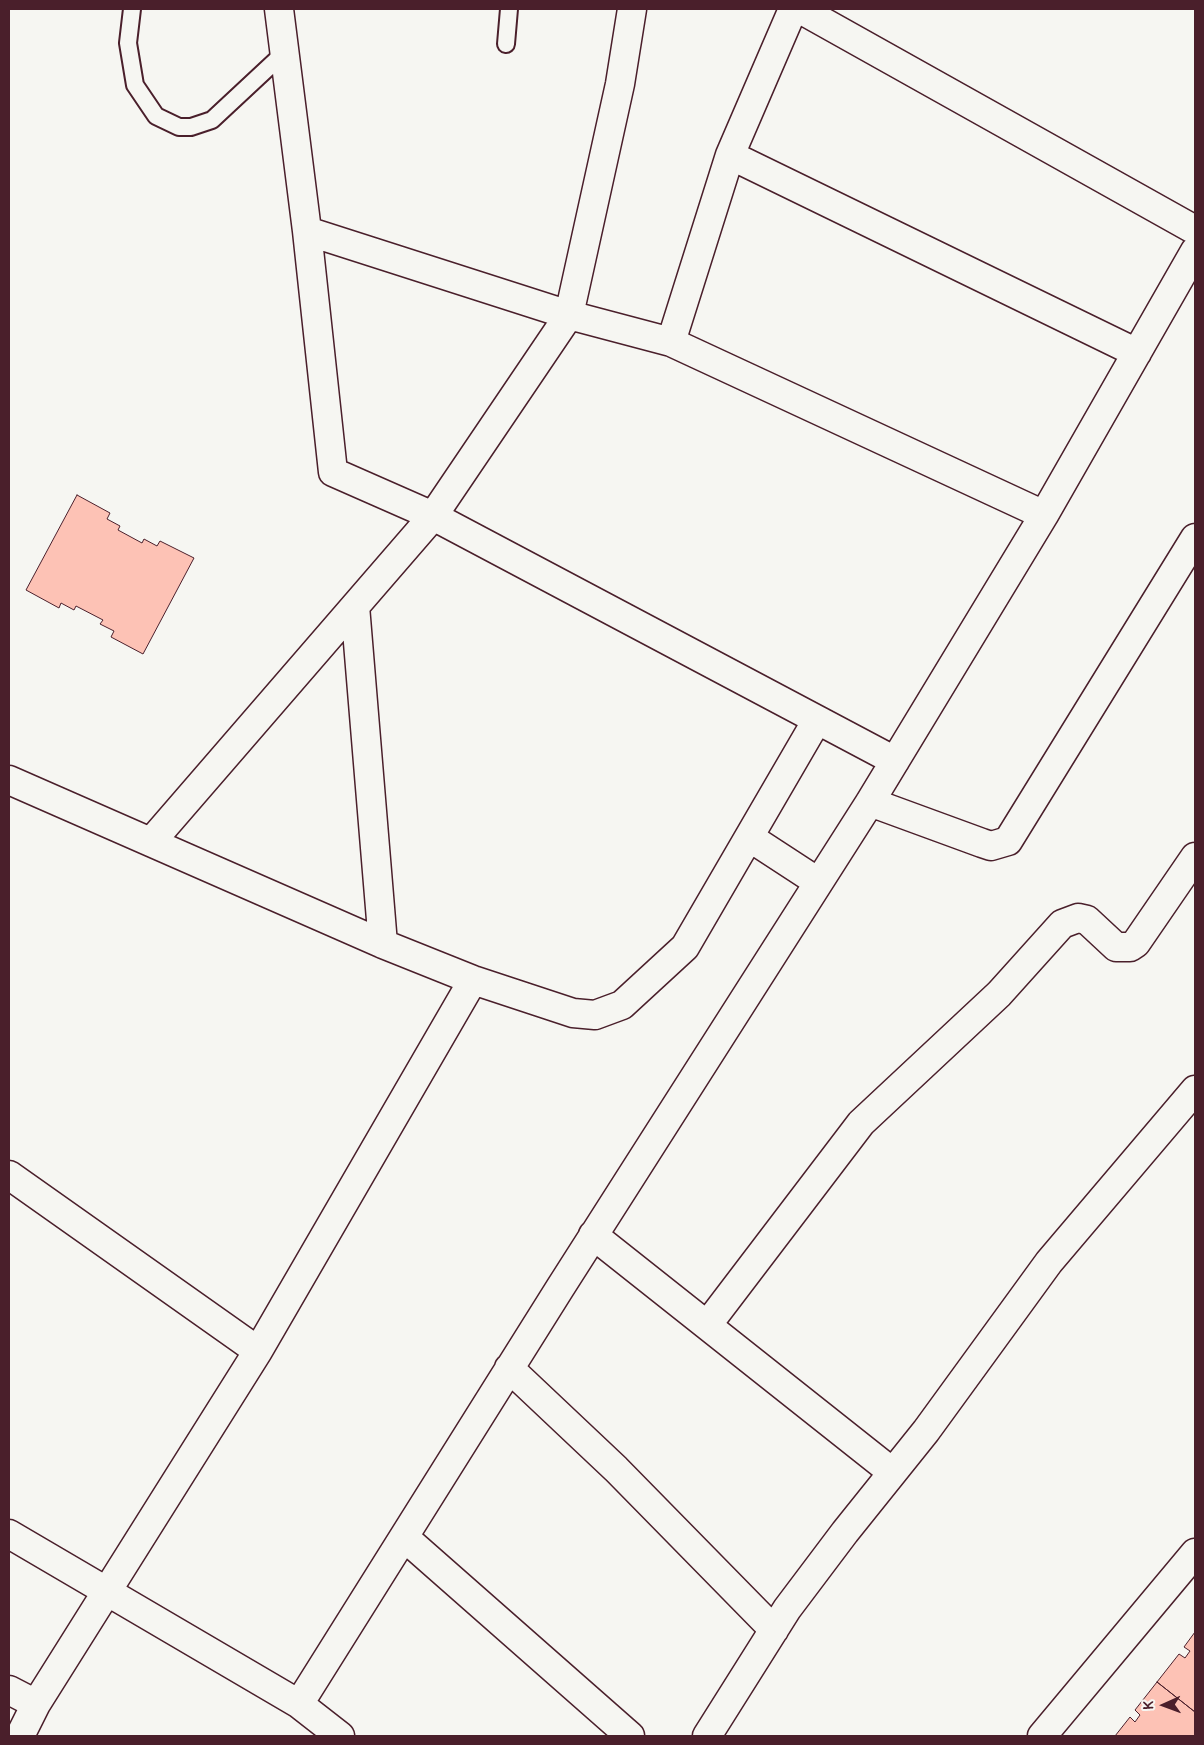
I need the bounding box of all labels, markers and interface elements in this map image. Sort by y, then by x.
north arrow [1139,1680,1189,1730]
text: K [1140,1701,1157,1710]

